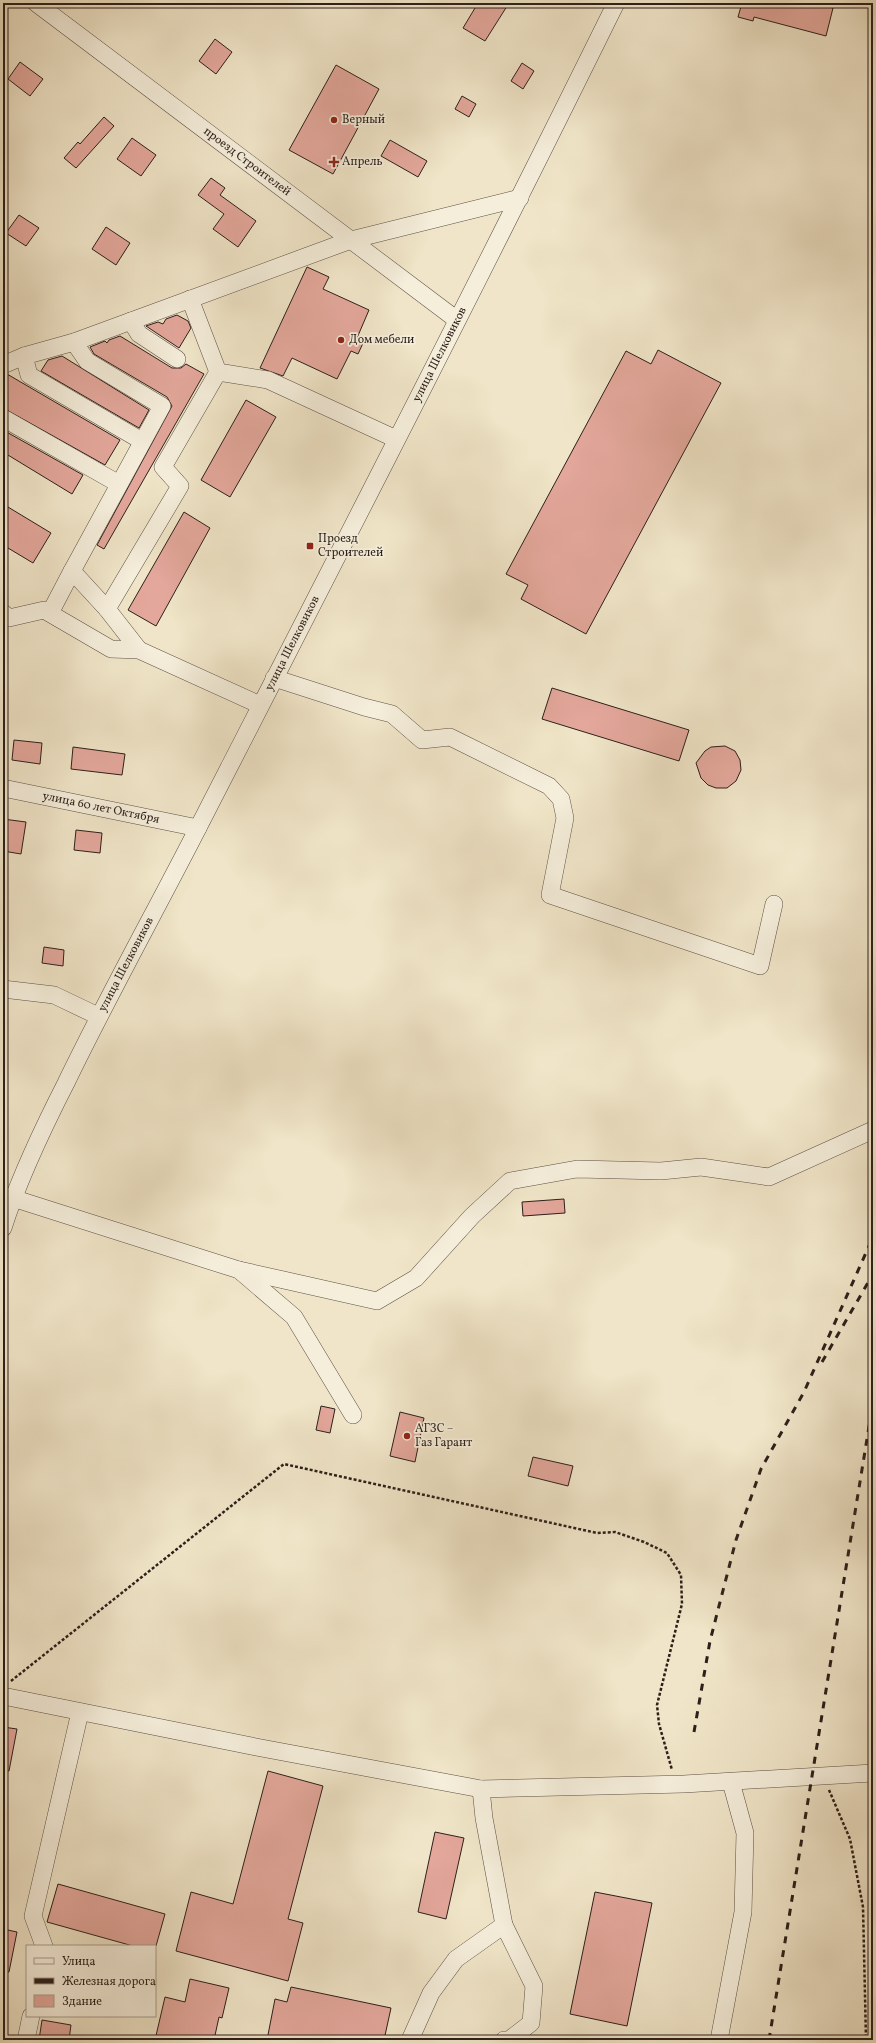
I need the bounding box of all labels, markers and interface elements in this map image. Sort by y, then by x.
place label: Верный [342,112,385,128]
marker: Верный [329,115,339,125]
street label: проезд Строителей [200,124,294,200]
place label: Апрель [342,154,383,170]
marker: Апрель [329,157,339,167]
street label: улица Шелковиков [409,304,471,405]
place label: Дом мебели [349,332,414,348]
marker: Дом мебели [336,335,346,345]
place label: Проезд Строителей [318,531,383,561]
marker: Проезд Строителей [305,541,315,551]
street label: улица Шелковиков [262,593,324,694]
street label: улица 60 лет Октября [41,788,161,828]
street label: улица Шелковиков [95,915,158,1015]
place label: АГЗС – Газ Гарант [415,1421,472,1451]
marker: АГЗС – Газ Гарант [402,1431,412,1441]
legend [26,1945,156,2017]
text: Улица [62,1954,95,1970]
text: Железная дорога [62,1974,156,1990]
text: Здание [62,1994,102,2010]

